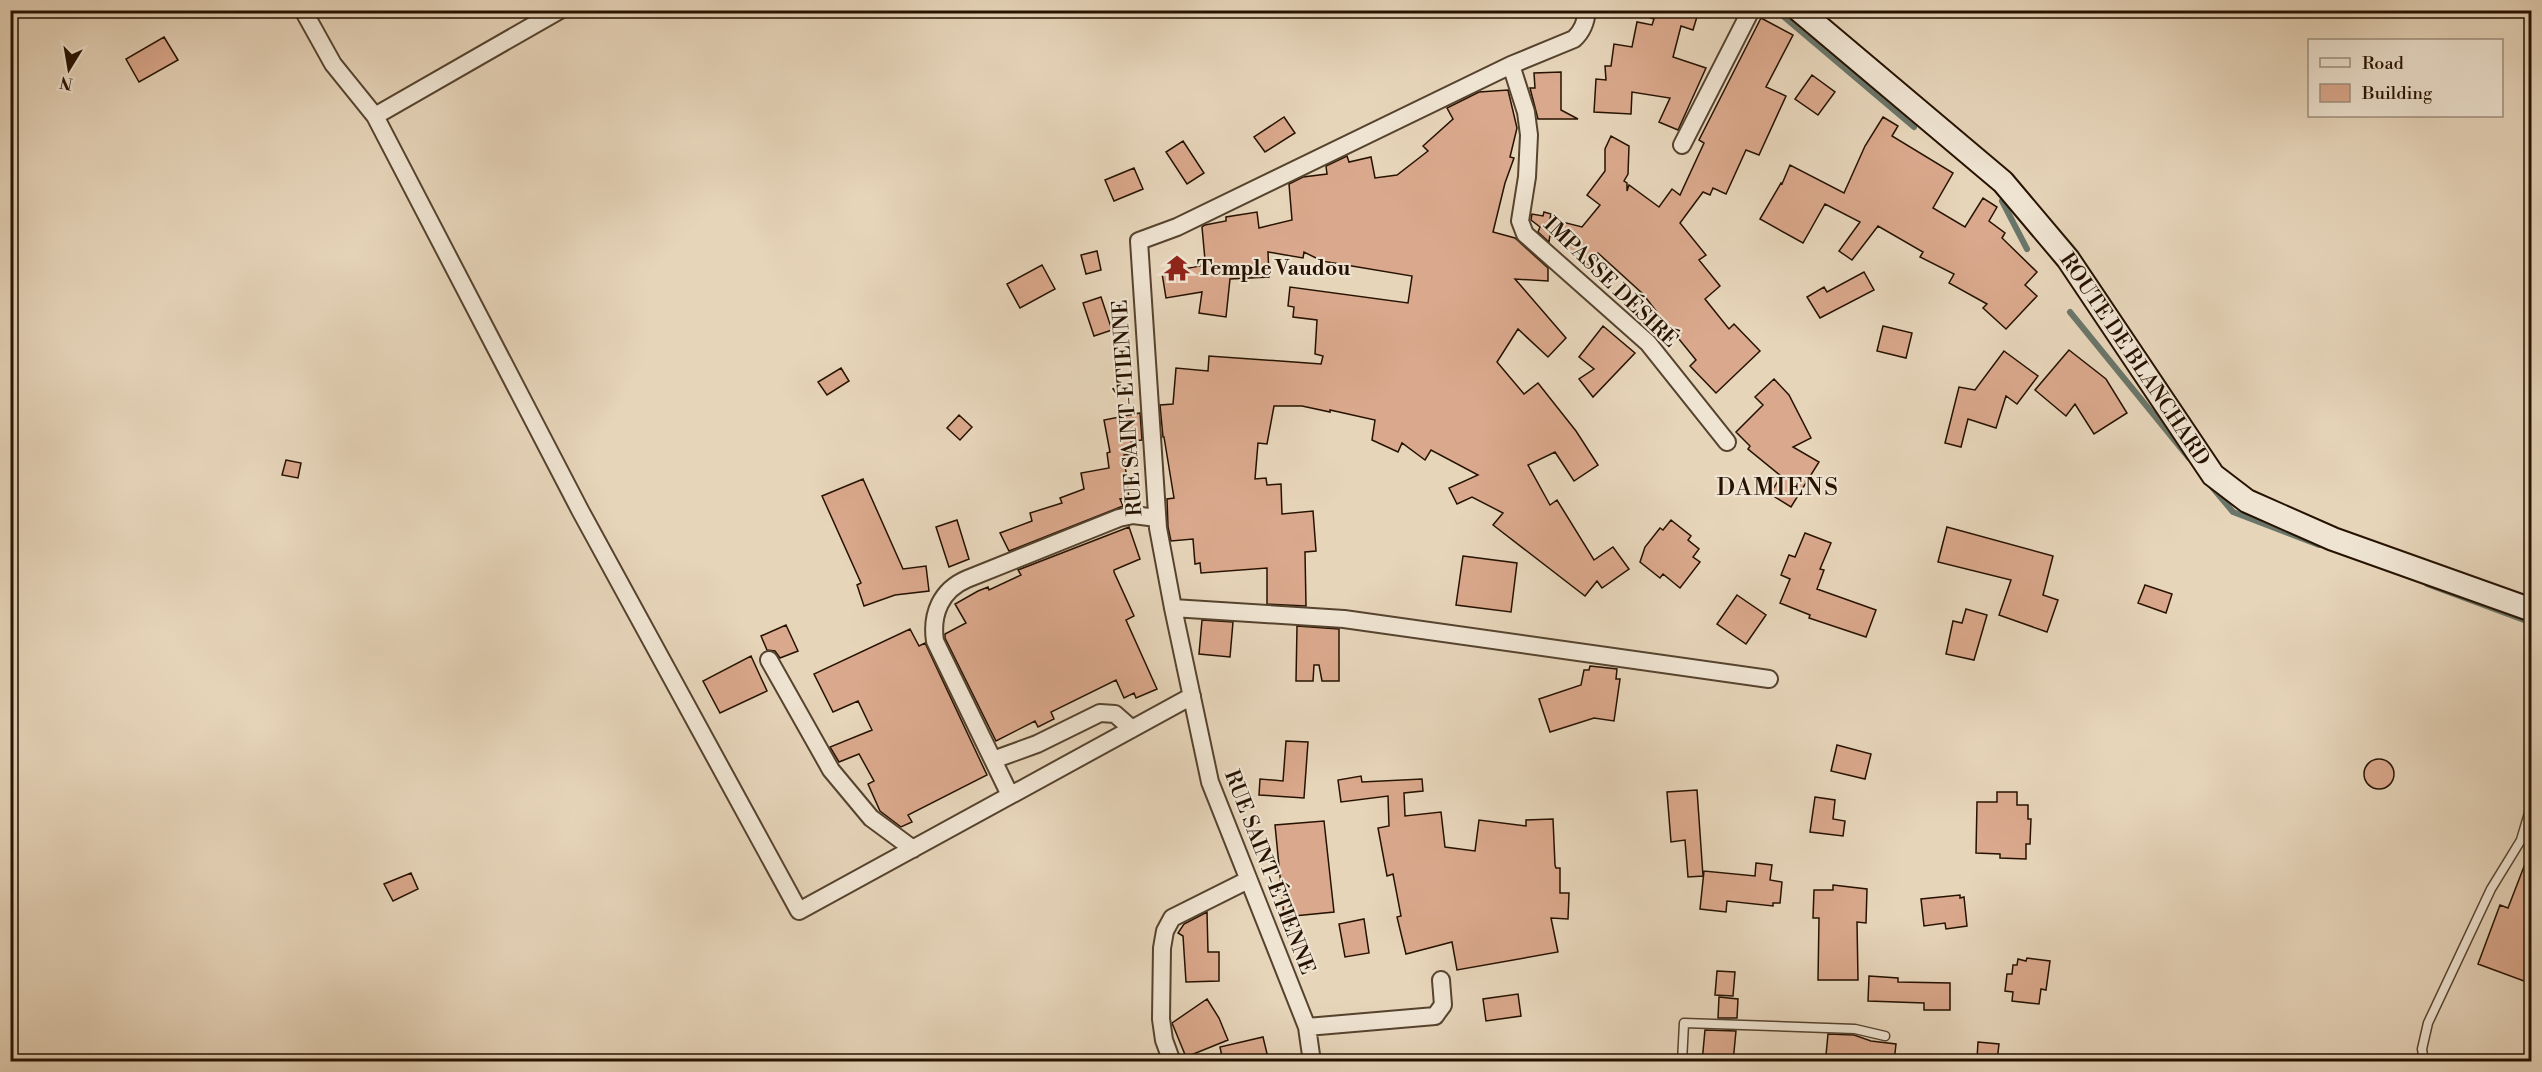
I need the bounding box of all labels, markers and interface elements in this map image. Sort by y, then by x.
north arrow [39,39,99,99]
legend [2308,39,2503,117]
text: Road [2362,52,2405,75]
text: N [58,72,74,94]
text: Building [2361,82,2433,105]
street label: IMPASSE DÉSIRÉ [1538,211,1684,353]
street label: ROUTE DE BLANCHARD [2054,248,2215,471]
temple icon: Temple Vaudou [1162,253,1192,283]
place label: Temple Vaudou [1197,256,1350,282]
street label: RUE SAINT-ÉTIENNE [1105,299,1149,517]
district label: DAMIENS [1717,473,1839,503]
street label: RUE SAINT-ÉTIENNE [1218,766,1322,978]

